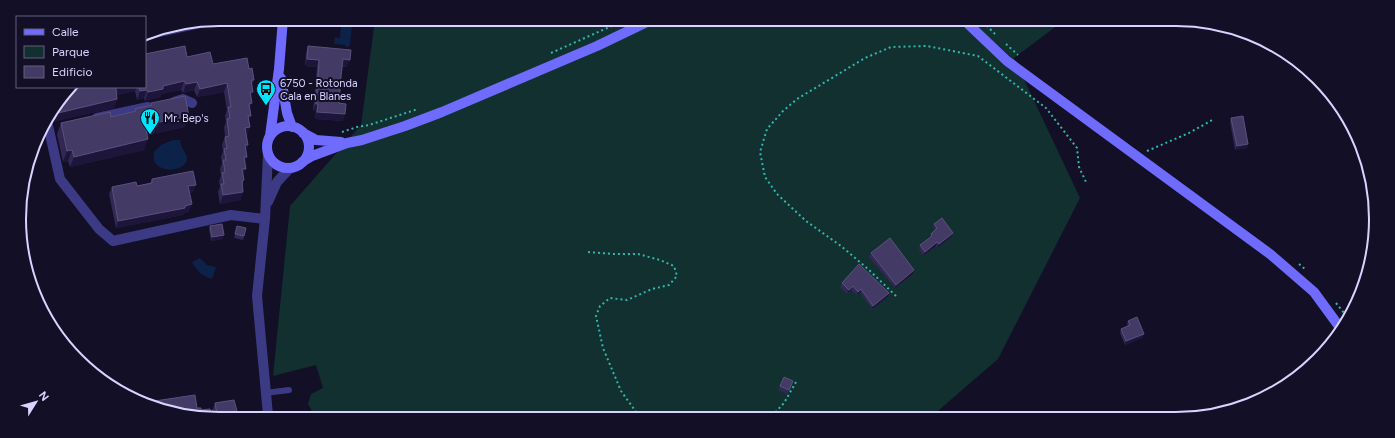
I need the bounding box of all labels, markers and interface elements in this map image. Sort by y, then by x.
legend [16,16,146,88]
text: Calle [52,25,79,39]
text: Parque [52,45,90,59]
text: Edificio [52,65,92,79]
place label: 6750 - Rotonda Cala en Blanes [280,77,358,103]
bus stop icon: 6750 - Rotonda Cala en Blanes [255,78,277,106]
restaurant icon: Mr. Bep's [139,107,161,135]
place label: Mr. Bep's [164,112,209,125]
north arrow [16,382,56,422]
text: N [36,389,51,404]

